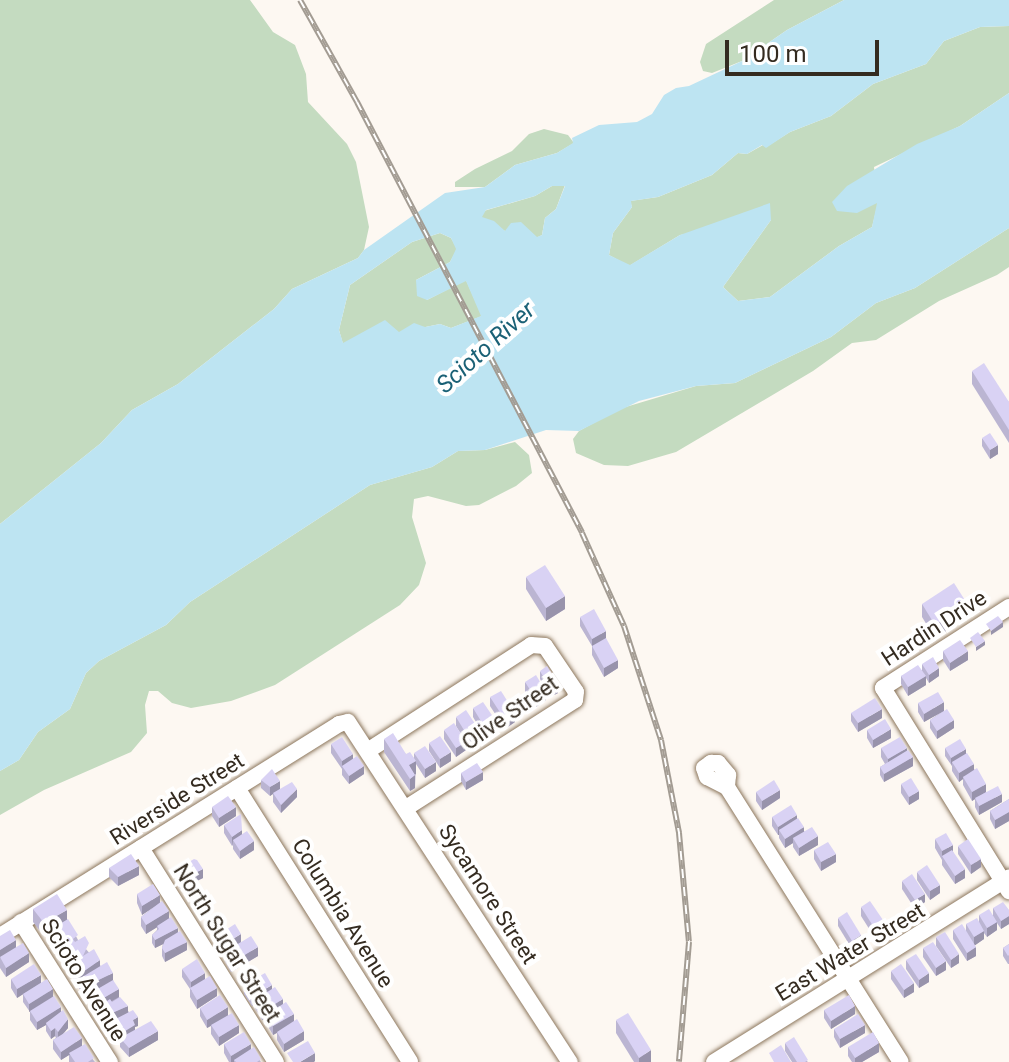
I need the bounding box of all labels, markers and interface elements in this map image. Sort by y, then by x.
scale bar [729,24,883,74]
text: 100 m [739,40,806,68]
water label: Scioto River [431,296,541,400]
street label: Hardin Drive [877,584,991,672]
street label: Olive Street [457,670,563,756]
street label: Riverside Street [105,747,249,851]
street label: Sycamore Street [433,819,543,969]
street label: Columbia Avenue [287,834,399,992]
street label: North Sugar Street [168,859,286,1027]
street label: East Water Street [771,897,929,1007]
street label: Scioto Avenue [36,914,132,1046]

